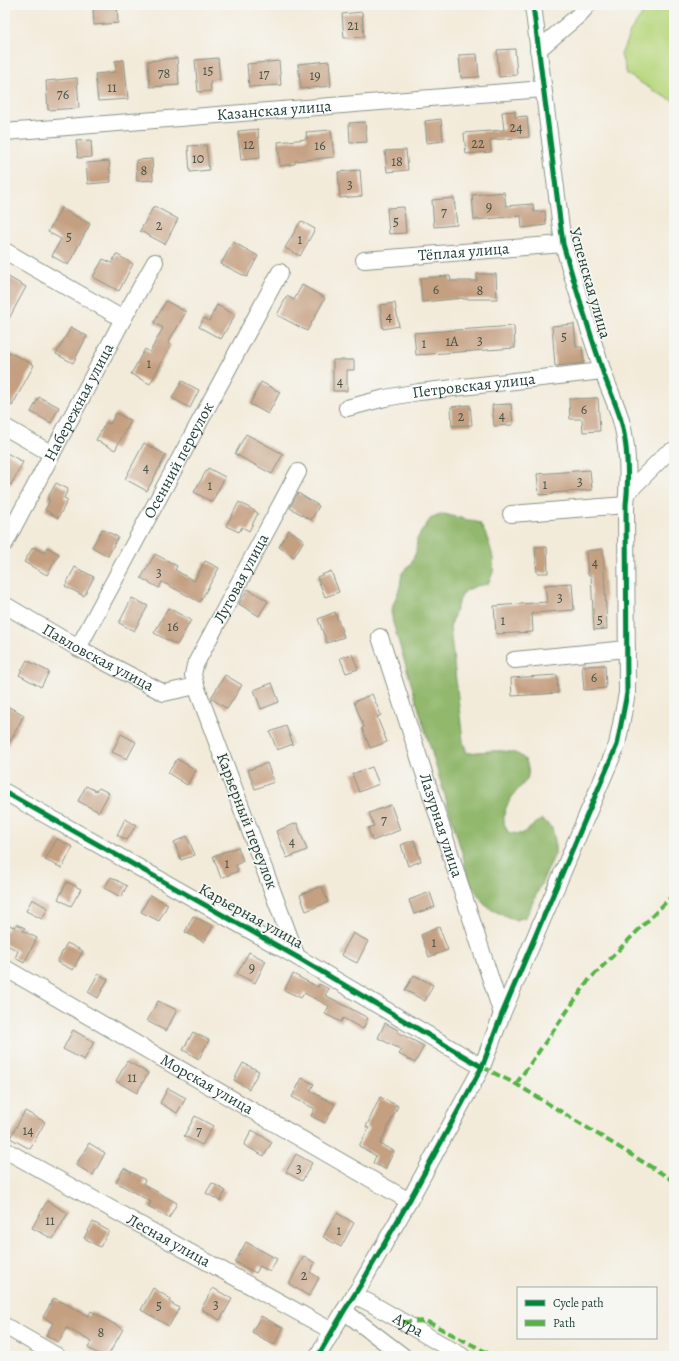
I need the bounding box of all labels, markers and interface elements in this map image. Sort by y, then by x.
house number: 21 [347,16,359,35]
house number: 15 [203,61,213,80]
house number: 78 [158,64,171,83]
house number: 17 [259,65,269,84]
house number: 19 [309,66,321,85]
house number: 11 [107,78,117,97]
house number: 76 [57,85,69,104]
street label: Казанская улица [216,95,333,126]
house number: 24 [510,118,523,137]
house number: 22 [471,134,485,153]
house number: 12 [243,135,255,154]
house number: 16 [314,136,326,155]
house number: 10 [192,149,204,168]
house number: 18 [391,152,403,171]
house number: 8 [141,161,148,180]
house number: 3 [347,175,353,194]
house number: 9 [486,197,492,216]
house number: 7 [441,203,447,222]
house number: 5 [393,212,399,231]
house number: 2 [156,216,163,235]
street label: Успенская улица [564,225,617,342]
house number: 5 [66,227,72,246]
house number: 1 [298,230,303,249]
street label: Тёплая улица [417,237,511,267]
house number: 6 [433,280,439,299]
house number: 8 [477,281,484,300]
house number: 4 [386,307,392,326]
house number: 5 [561,327,567,346]
house number: 3 [477,331,483,350]
house number: 1А [446,332,459,351]
house number: 1 [422,334,427,353]
street label: Набережная улица [39,339,120,465]
house number: 1 [147,354,152,373]
street label: Петровская улица [411,368,537,404]
house number: 4 [337,372,343,391]
street label: Осенний переулок [138,398,219,523]
house number: 6 [581,400,587,419]
house number: 4 [499,406,505,425]
house number: 2 [458,407,465,426]
house number: 4 [143,458,149,477]
house number: 3 [577,472,583,491]
house number: 1 [543,475,548,494]
house number: 1 [208,476,213,495]
street label: Луговая улица [208,529,274,627]
house number: 4 [592,553,598,572]
house number: 3 [156,563,162,582]
house number: 3 [557,588,563,607]
house number: 5 [597,610,603,629]
house number: 1 [501,611,506,630]
house number: 16 [167,617,179,636]
street label: Павловская улица [38,618,158,697]
house number: 6 [591,668,597,687]
street label: Карьерный переулок [211,749,283,893]
street label: Лазурная улица [414,770,468,881]
house number: 7 [381,811,387,830]
house number: 4 [289,832,295,851]
house number: 1 [225,854,230,873]
street label: Карьерная улица [195,878,308,954]
house number: 1 [432,933,437,952]
house number: 9 [249,958,255,977]
street label: Морская улица [156,1049,258,1120]
house number: 11 [127,1068,137,1087]
house number: 14 [22,1121,34,1140]
house number: 7 [196,1122,202,1141]
house number: 3 [296,1159,302,1178]
street label: Лесная улица [123,1208,215,1273]
house number: 11 [45,1211,55,1230]
house number: 1 [337,1221,342,1240]
house number: 2 [301,1266,308,1285]
legend [517,1287,657,1339]
house number: 3 [213,1295,219,1314]
text: Cycle path [553,1295,604,1311]
house number: 5 [156,1296,162,1315]
street label: Аура [388,1307,428,1343]
text: Path [553,1315,576,1331]
house number: 8 [98,1323,105,1342]

